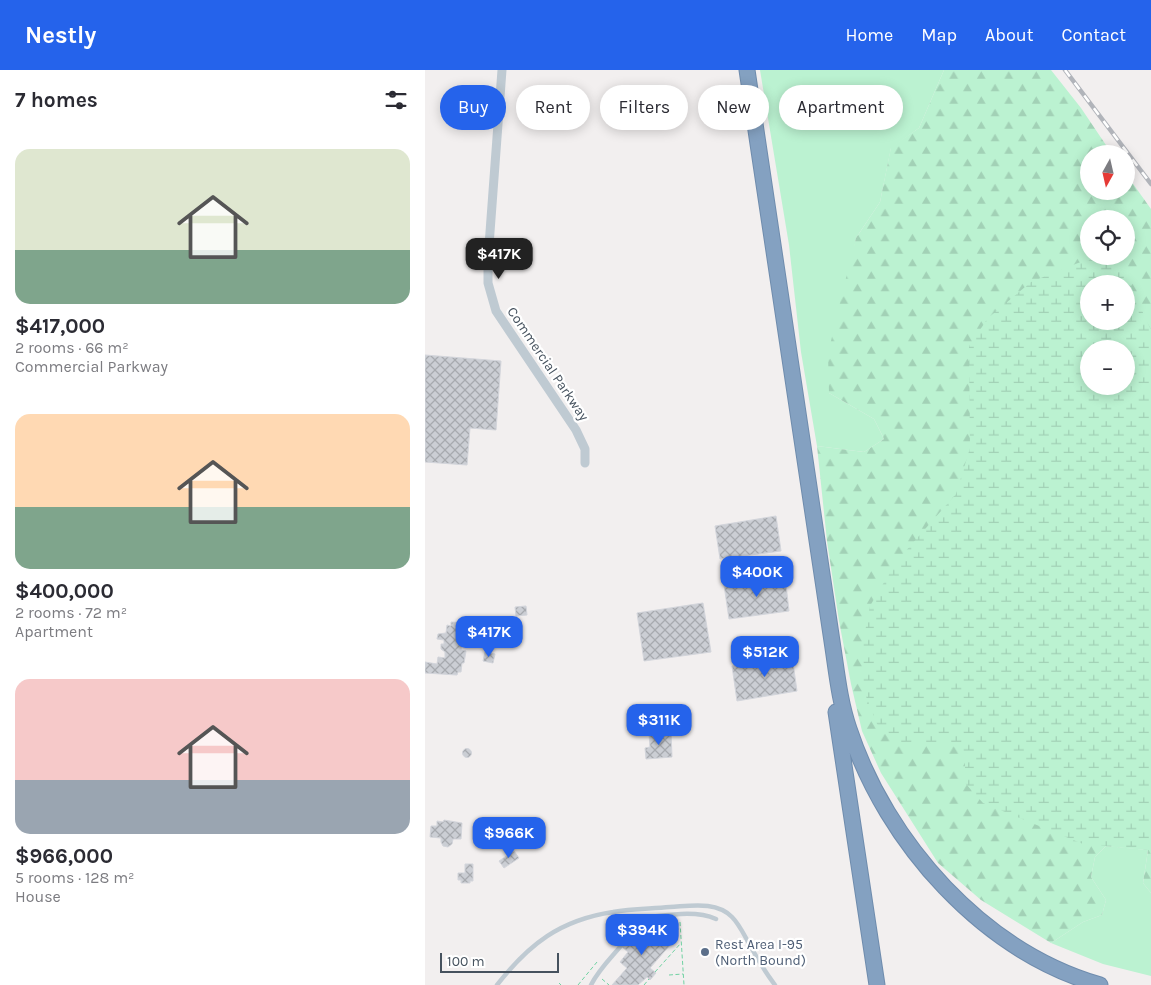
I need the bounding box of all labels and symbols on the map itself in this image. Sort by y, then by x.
north arrow [1080,145,1135,200]
pin: $417K [464,238,534,280]
street label: Commercial Parkway [504,304,593,425]
pin: $400K [722,556,792,598]
pin: $417K [454,616,524,658]
pin: $512K [730,636,800,678]
pin: $311K [624,704,694,746]
pin: $966K [474,816,544,859]
pin: $394K [607,914,677,956]
place label: Rest Area I-95 (North Bound) [715,936,806,969]
marker: Rest Area I-95 (North Bound) [699,946,711,958]
scale bar [440,950,559,973]

